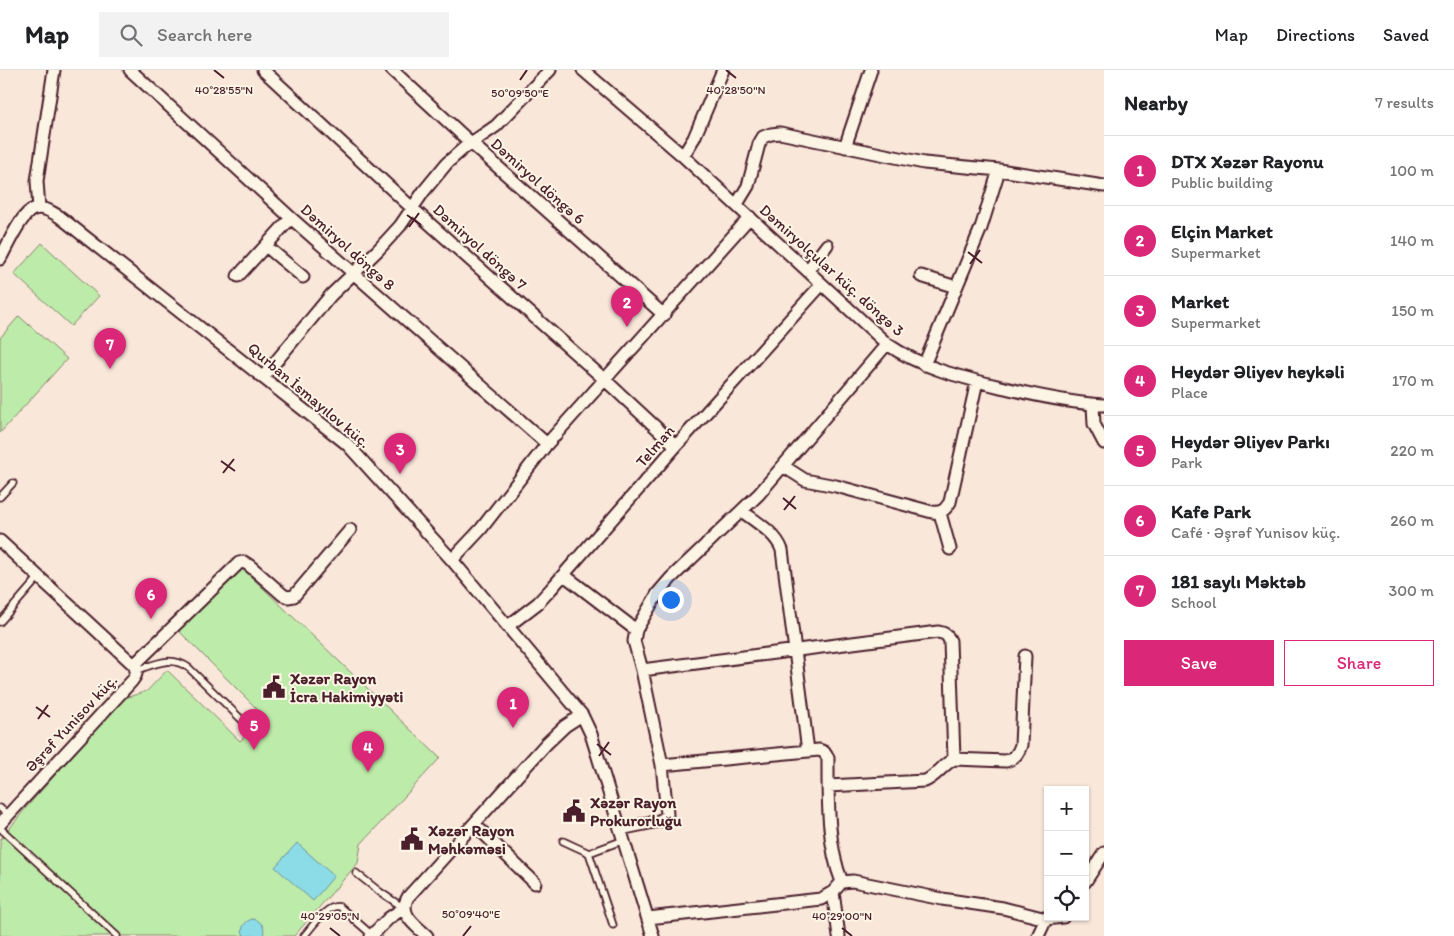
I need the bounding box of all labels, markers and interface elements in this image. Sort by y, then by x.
search box [99,12,449,57]
text: Map [25,20,69,49]
icon: search [117,21,145,49]
text: Search here [157,23,252,46]
text: Map [1215,24,1248,46]
text: Directions [1276,24,1355,46]
text: Saved [1383,24,1429,46]
text: 40°28'55"N [195,83,253,97]
text: 40°28'50"N [706,83,766,97]
text: 50°09'50"E [491,86,549,100]
text: Nearby [1124,90,1188,115]
text: 7 results [1375,93,1434,112]
street label: Dəmiryol döngə 6 [487,134,589,228]
text: DTX Xəzər Rayonu [1171,150,1324,173]
text: 1 [1136,161,1144,180]
text: 100 m [1390,161,1434,180]
text: Public building [1171,173,1273,192]
street label: Dəmiryol döngə 8 [297,200,399,294]
street label: Dəmiryol döngə 7 [429,200,531,294]
street label: Dəmiryolçular küç. döngə 3 [756,200,908,340]
text: Elçin Market [1171,220,1273,243]
text: 2 [1136,231,1144,250]
text: 140 m [1390,231,1434,250]
text: Supermarket [1171,243,1261,262]
pin: 2 [611,286,643,327]
text: Market [1171,290,1229,313]
text: 3 [1136,301,1144,320]
text: 150 m [1391,301,1434,320]
text: Supermarket [1171,313,1261,332]
pin: 7 [94,328,126,369]
street label: Qurban İsmayılov küç. [244,338,374,452]
text: Heydər Əliyev heykəli [1171,360,1345,383]
text: 4 [1135,371,1145,390]
text: 170 m [1392,371,1434,390]
text: Place [1171,383,1208,402]
street label: Telman [632,421,678,471]
text: Heydər Əliyev Parkı [1171,430,1330,453]
pin: 3 [384,433,416,474]
text: 5 [1136,441,1144,460]
text: 220 m [1390,441,1434,460]
text: Park [1171,453,1202,472]
text: Kafe Park [1171,500,1251,523]
text: 6 [1136,511,1144,530]
text: 260 m [1390,511,1434,530]
text: Café · Əşrəf Yunisov küç. [1171,523,1340,542]
text: 181 saylı Məktəb [1171,570,1306,593]
pin: 6 [135,578,167,619]
text: 7 [1136,581,1144,600]
text: 300 m [1389,581,1434,600]
your location [658,587,684,613]
text: School [1171,593,1217,612]
button: Save [1124,640,1274,686]
button: Share [1284,640,1434,686]
place label: Xəzər Rayon İcra Hakimiyyəti [290,669,403,707]
street label: Əşrəf Yunisov küç. [21,670,121,776]
public building icon: Xəzər Rayon İcra Hakimiyyəti [261,674,287,700]
pin: 1 [497,687,529,728]
pin: 5 [238,709,270,750]
pin: 4 [352,731,384,772]
map controls [1044,786,1089,921]
button: + [1044,786,1089,831]
place label: Xəzər Rayon Prokurorluğu [590,793,682,831]
public building icon: Xəzər Rayon Prokurorluğu [561,798,587,824]
place label: Xəzər Rayon Məhkəməsi [428,821,515,858]
public building icon: Xəzər Rayon Məhkəməsi [399,826,425,852]
button: − [1044,831,1089,876]
button: locate [1044,876,1089,921]
text: 50°09'40"E [442,907,501,921]
text: 40°29'05"N [300,909,360,923]
text: 40°29'00"N [812,909,872,923]

